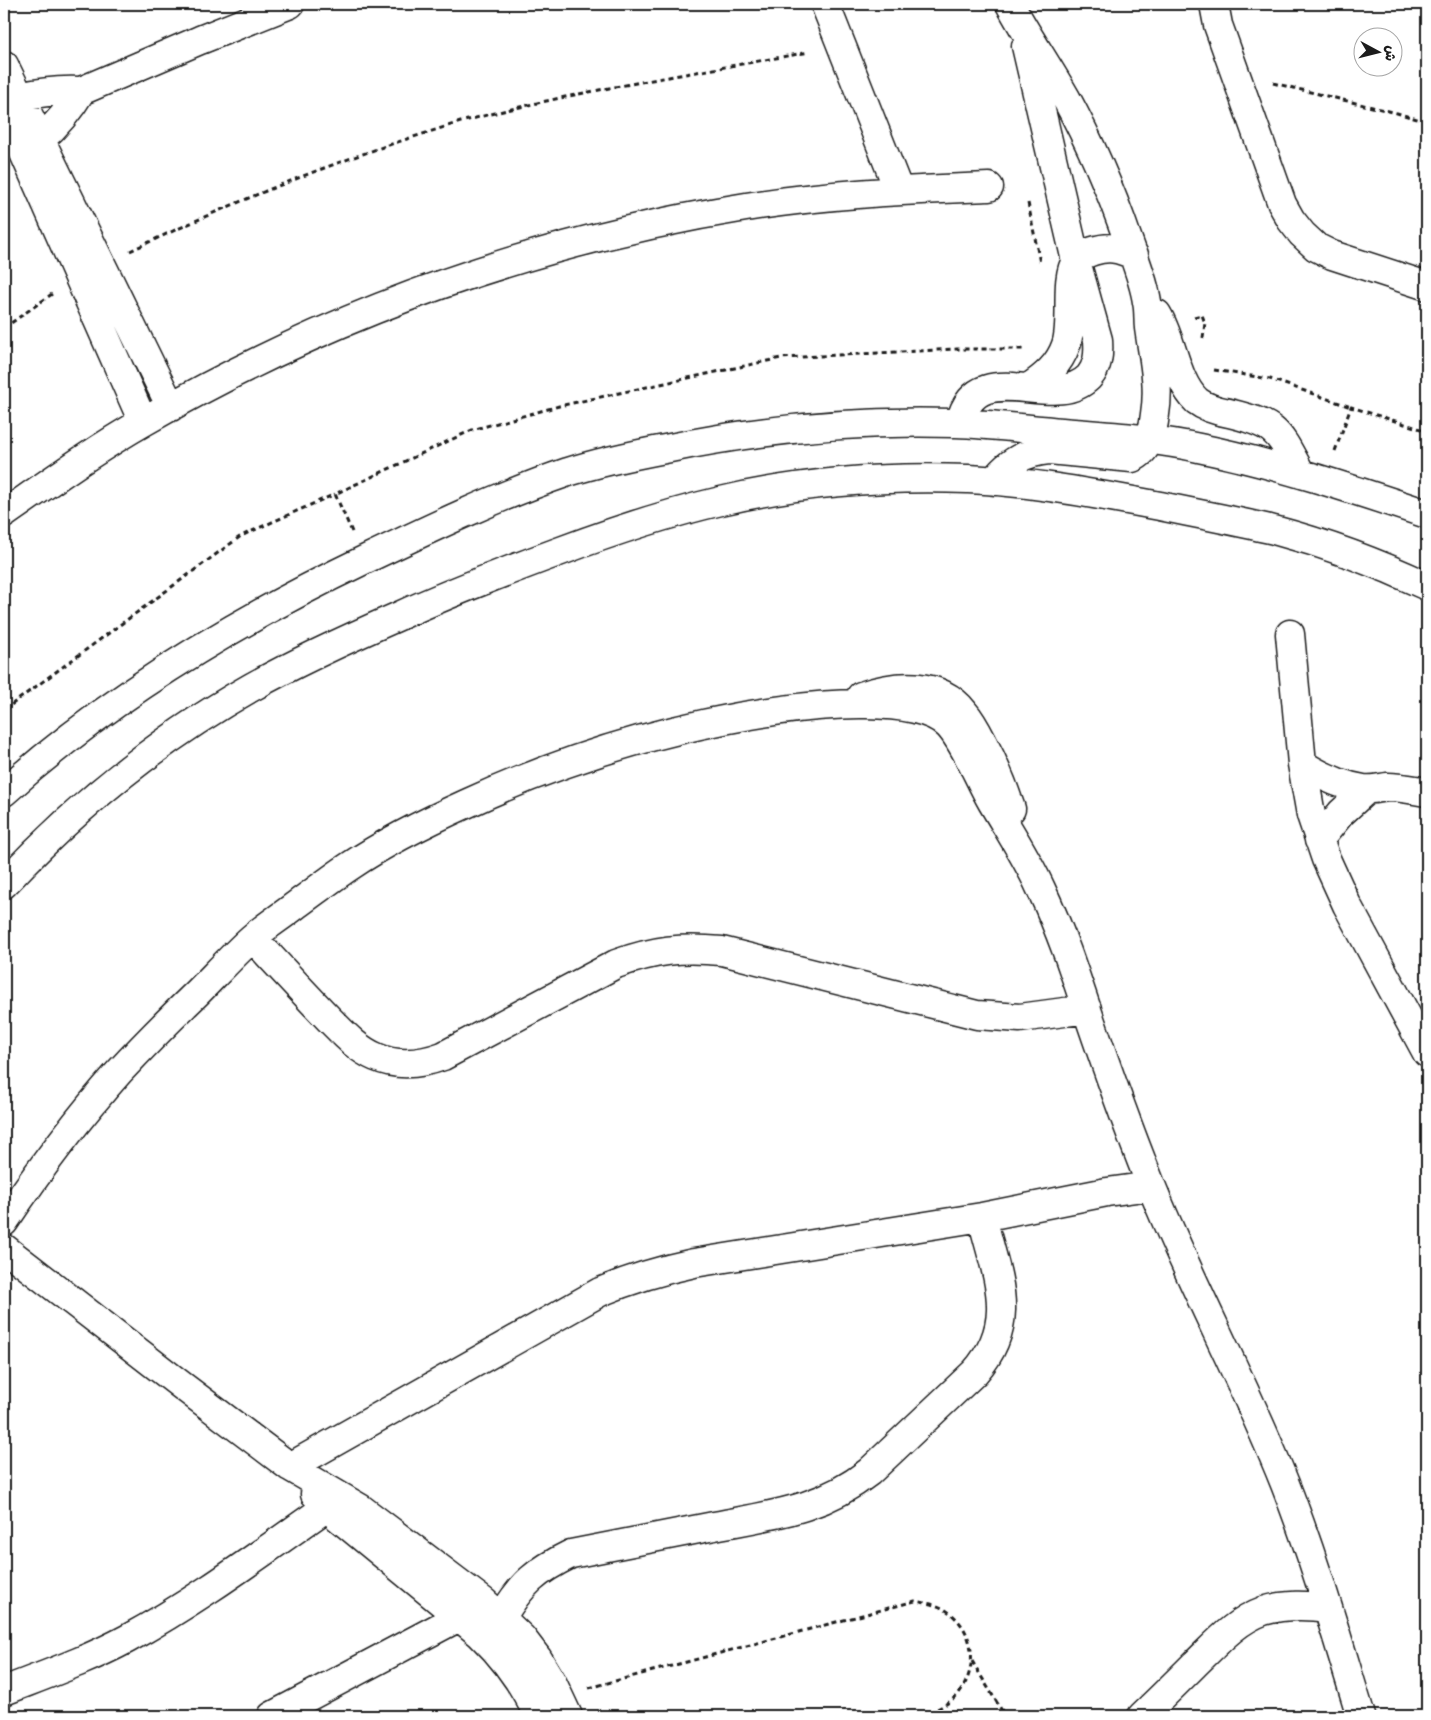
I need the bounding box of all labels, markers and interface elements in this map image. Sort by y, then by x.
north arrow [1354,28,1404,78]
text: ش [1381,45,1401,62]

